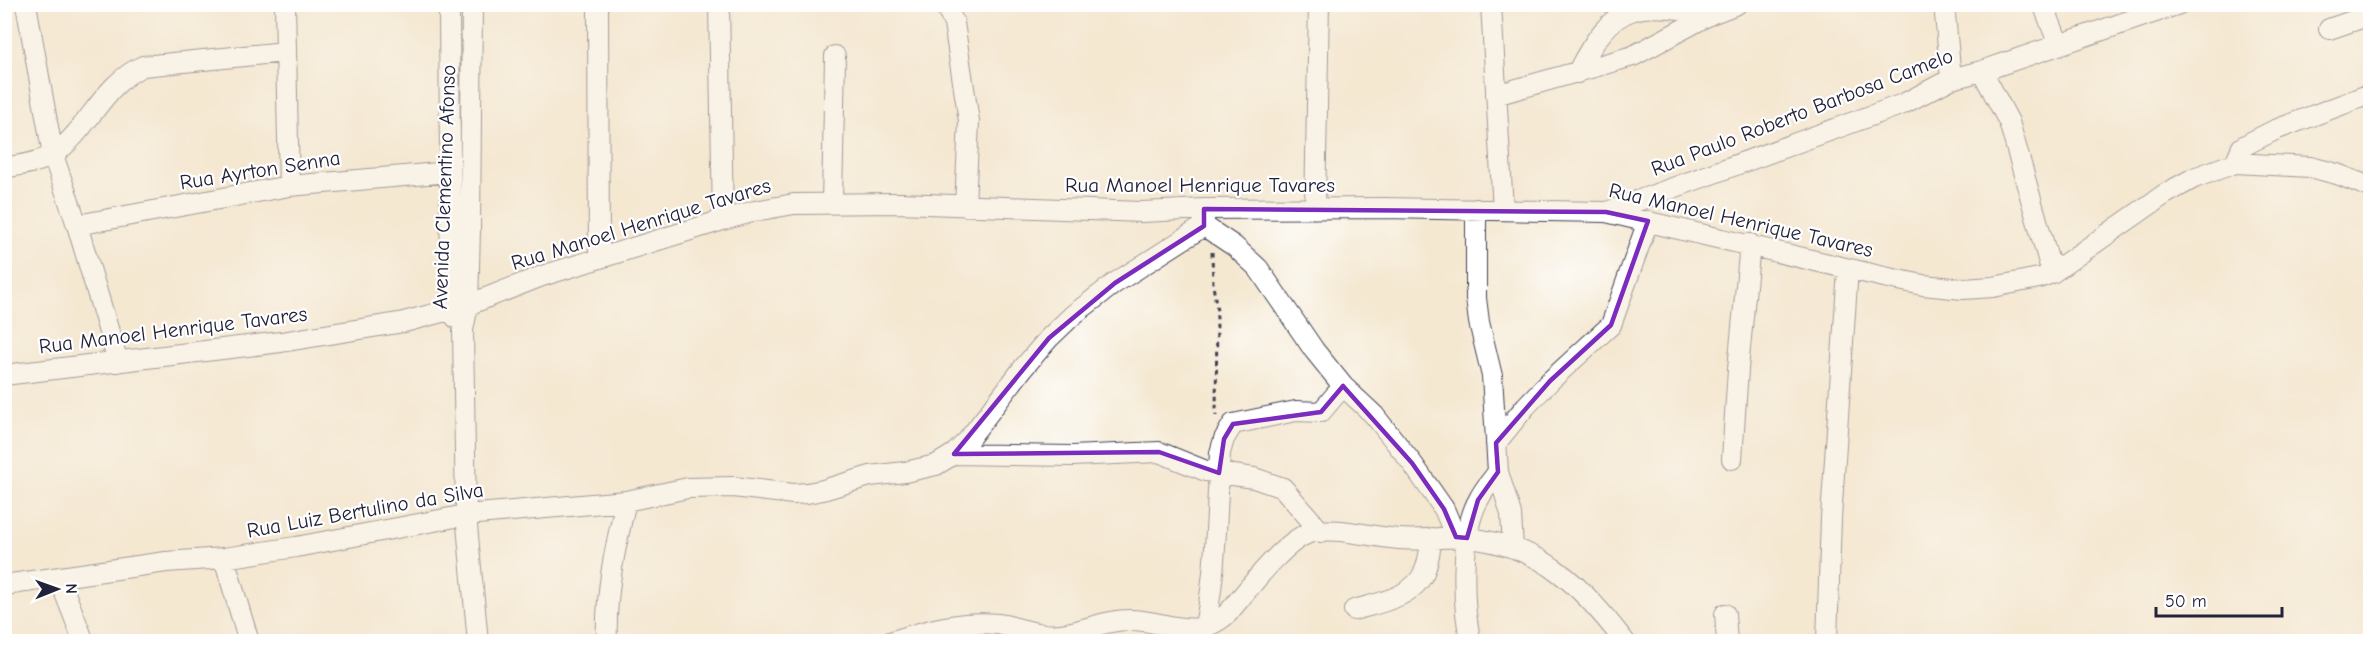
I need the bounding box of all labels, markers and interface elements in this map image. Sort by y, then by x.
street label: Rua Paulo Roberto Barbosa Camelo [1648,43,1956,181]
street label: Avenida Clementino Afonso [428,64,460,310]
street label: Rua Ayrton Senna [178,145,342,195]
street label: Rua Manoel Henrique Tavares [508,173,774,275]
street label: Rua Manoel Henrique Tavares [1065,173,1335,197]
street label: Rua Manoel Henrique Tavares [1607,178,1875,262]
street label: Rua Manoel Henrique Tavares [37,302,309,358]
street label: Rua Luiz Bertulino da Silva [245,477,485,543]
north arrow [27,559,87,619]
scale bar [2156,580,2282,618]
text: N [62,583,80,594]
text: 50 m [2165,591,2207,612]

